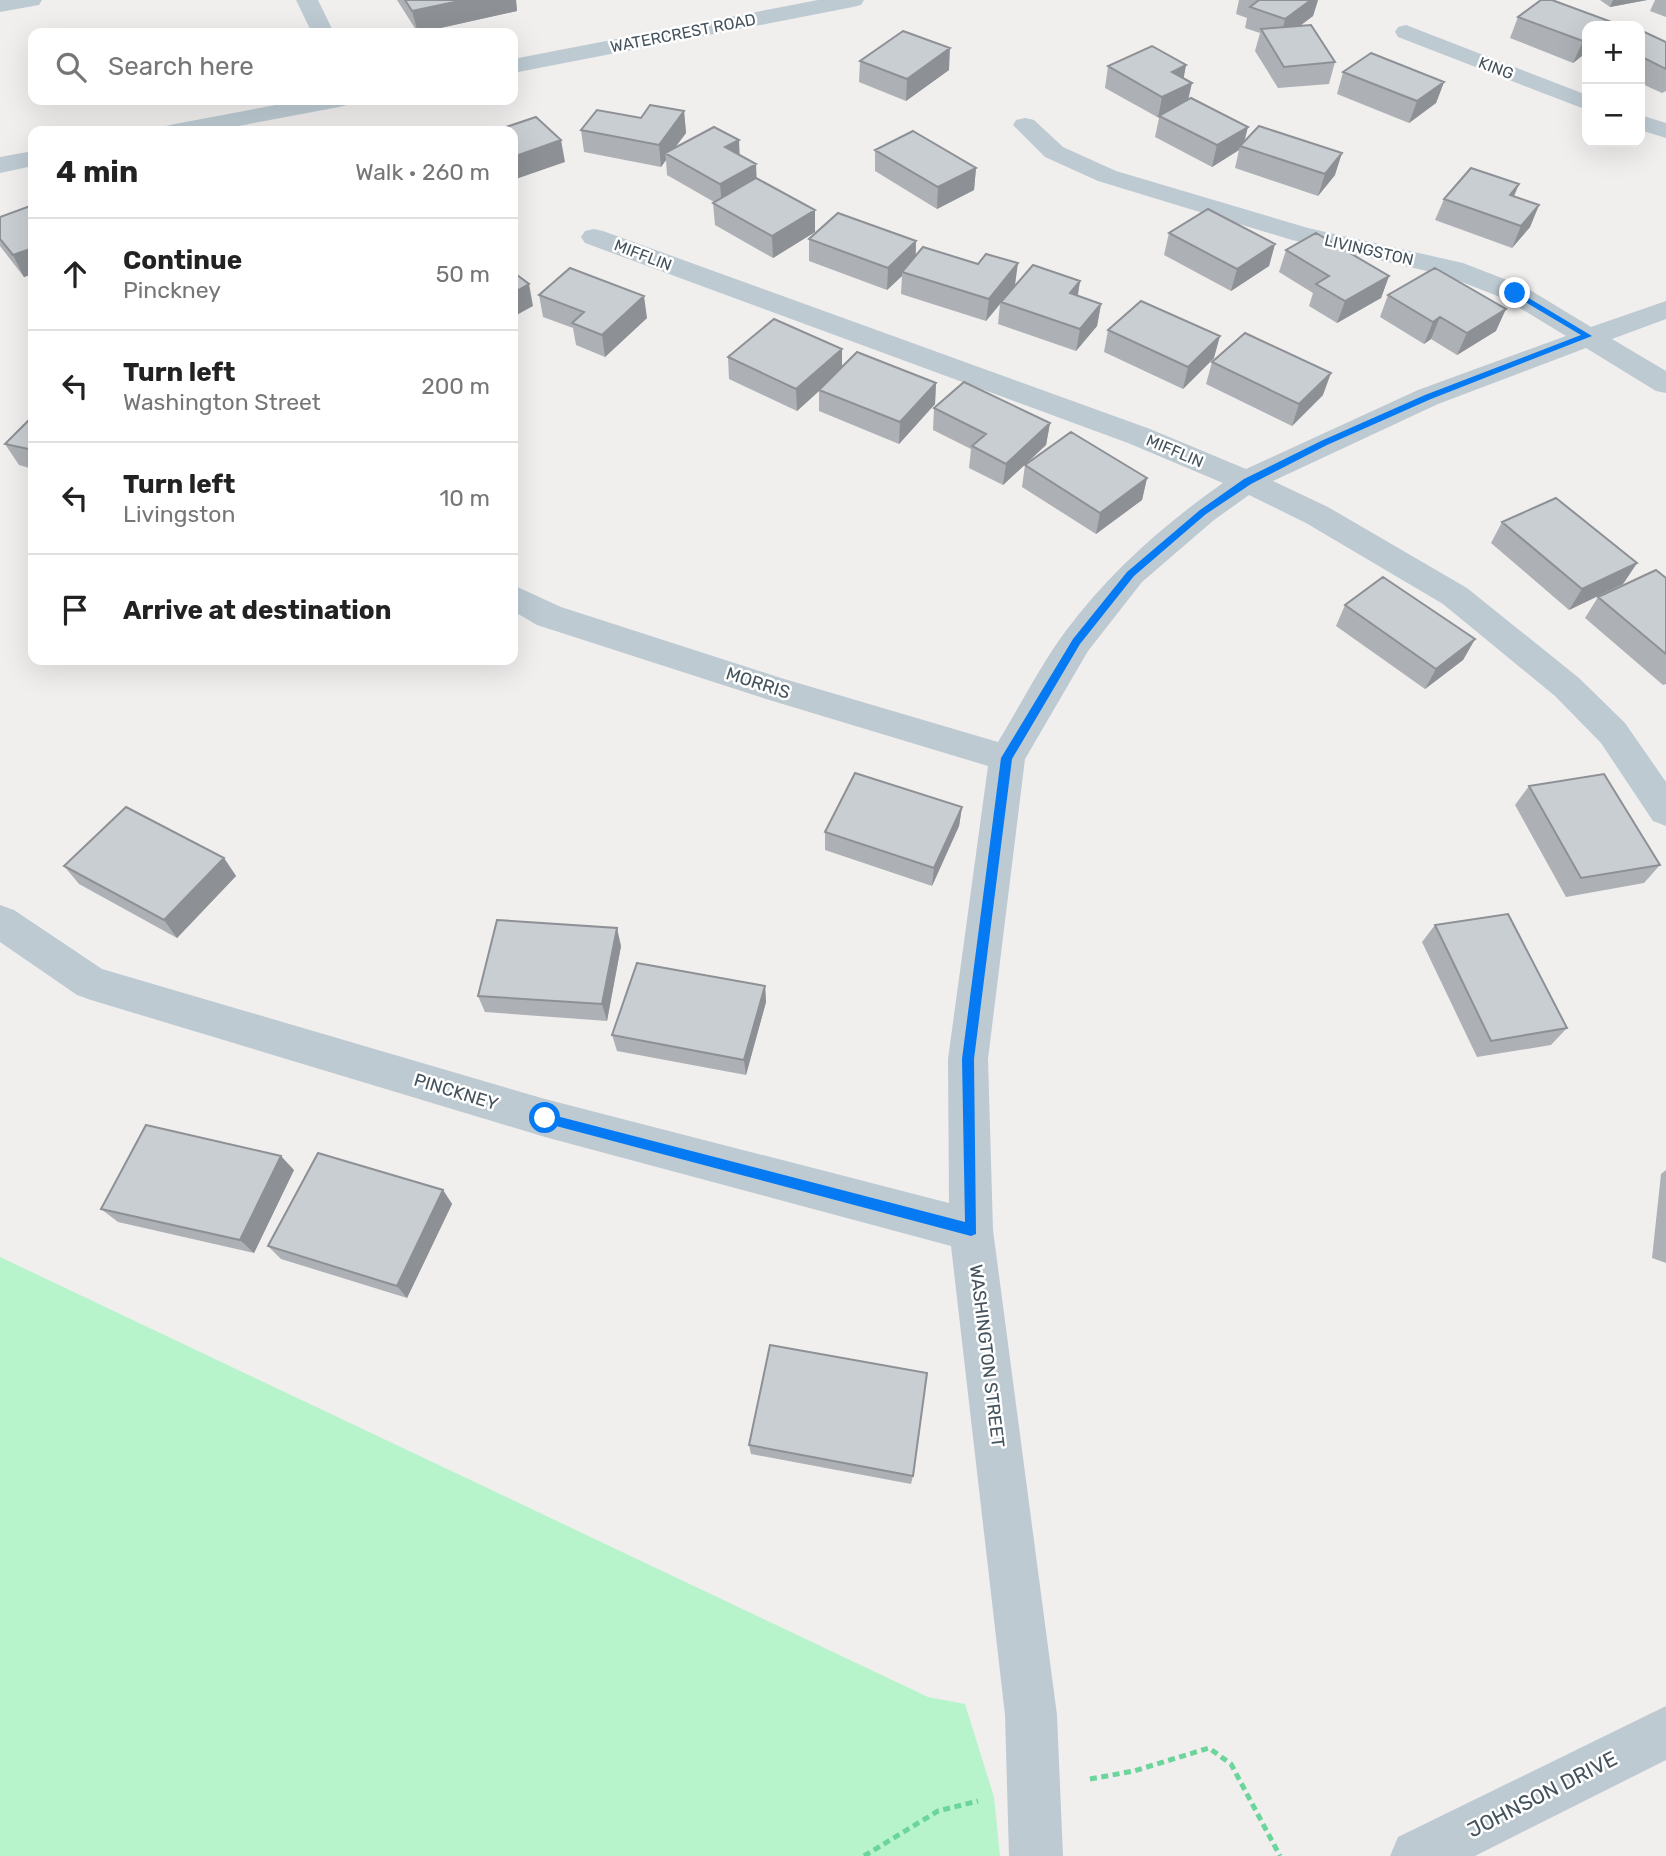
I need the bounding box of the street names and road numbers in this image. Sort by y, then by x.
street label: WATERCREST ROAD [609,10,757,56]
street label: KING [1476,53,1516,83]
street label: LIVINGSTON [1323,231,1415,269]
street label: MIFFLIN [611,235,675,275]
street label: MIFFLIN [1144,430,1206,472]
street label: MORRIS [723,662,793,704]
street label: PINCKNEY [411,1069,501,1115]
street label: WASHINGTON STREET [965,1263,1009,1449]
street label: JOHNSON DRIVE [1463,1746,1621,1842]

